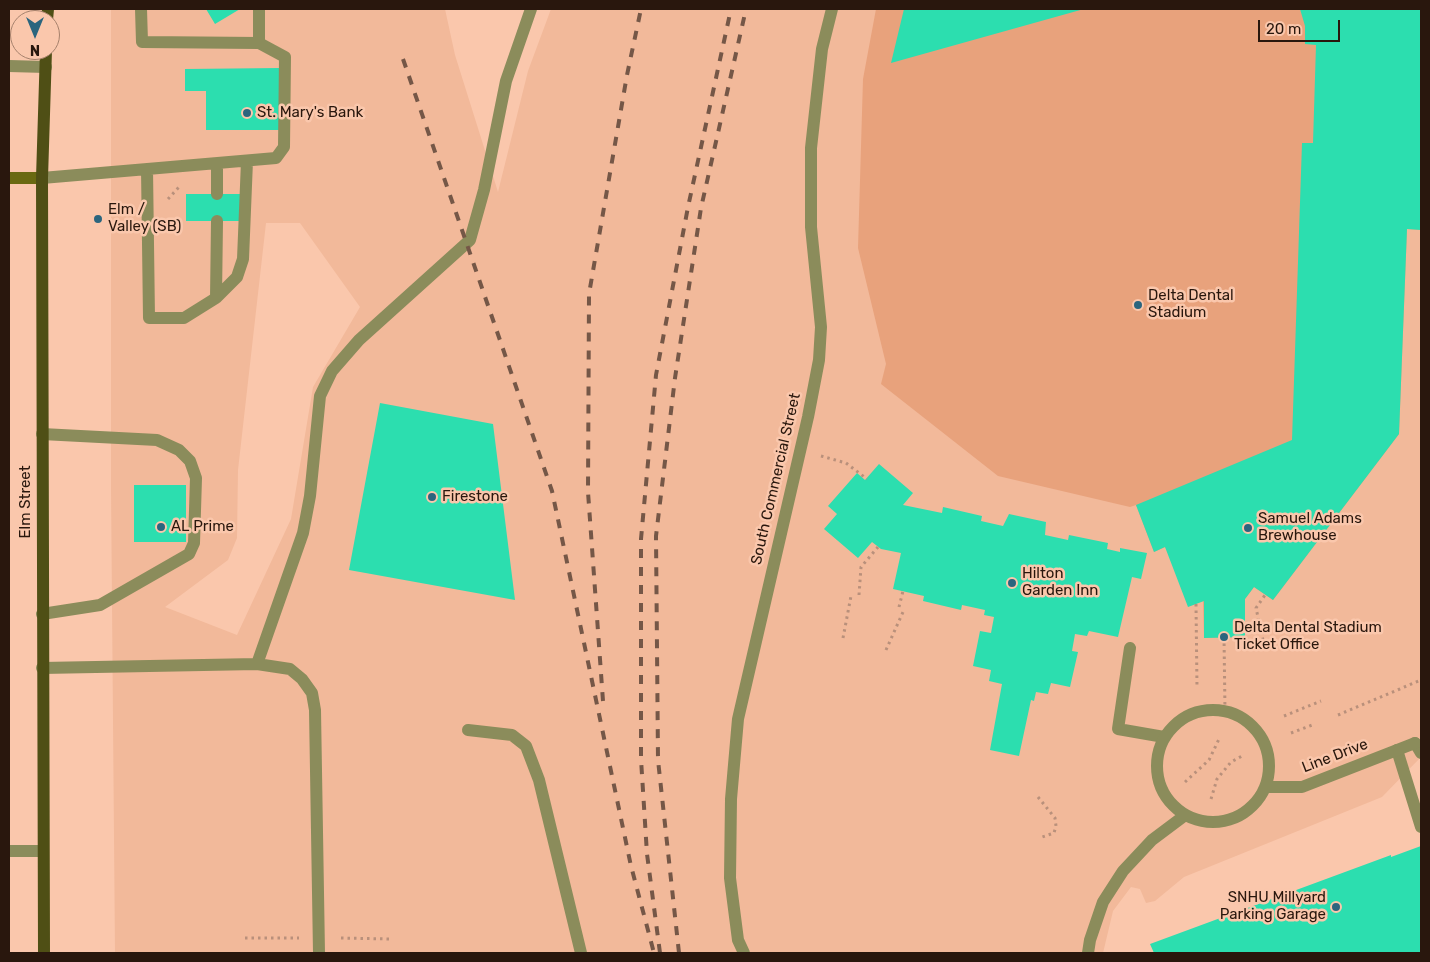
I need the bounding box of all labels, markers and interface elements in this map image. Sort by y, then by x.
north arrow [10,10,60,60]
scale bar [1260,10,1342,42]
text: 20 m [1266,20,1301,38]
text: N [30,41,40,58]
place label: St. Mary's Bank [257,104,363,122]
marker: St. Mary's Bank [241,107,253,119]
place label: Elm / Valley (SB) [108,201,181,236]
marker: Elm / Valley (SB) [92,213,104,225]
place label: Delta Dental Stadium [1148,287,1234,322]
marker: Delta Dental Stadium [1132,299,1144,311]
street label: South Commercial Street [747,391,805,567]
street label: Elm Street [17,465,35,539]
place label: Firestone [442,488,508,506]
marker: Firestone [426,491,438,503]
place label: Samuel Adams Brewhouse [1258,510,1362,545]
place label: AL Prime [171,518,234,536]
marker: AL Prime [155,521,167,533]
marker: Samuel Adams Brewhouse [1242,522,1254,534]
place label: Hilton Garden Inn [1022,565,1098,600]
marker: Hilton Garden Inn [1006,577,1018,589]
place label: Delta Dental Stadium Ticket Office [1234,619,1382,654]
marker: Delta Dental Stadium Ticket Office [1218,631,1230,643]
street label: Line Drive [1299,735,1371,777]
place label: SNHU Millyard Parking Garage [1220,889,1326,924]
marker: SNHU Millyard Parking Garage [1330,901,1342,913]

